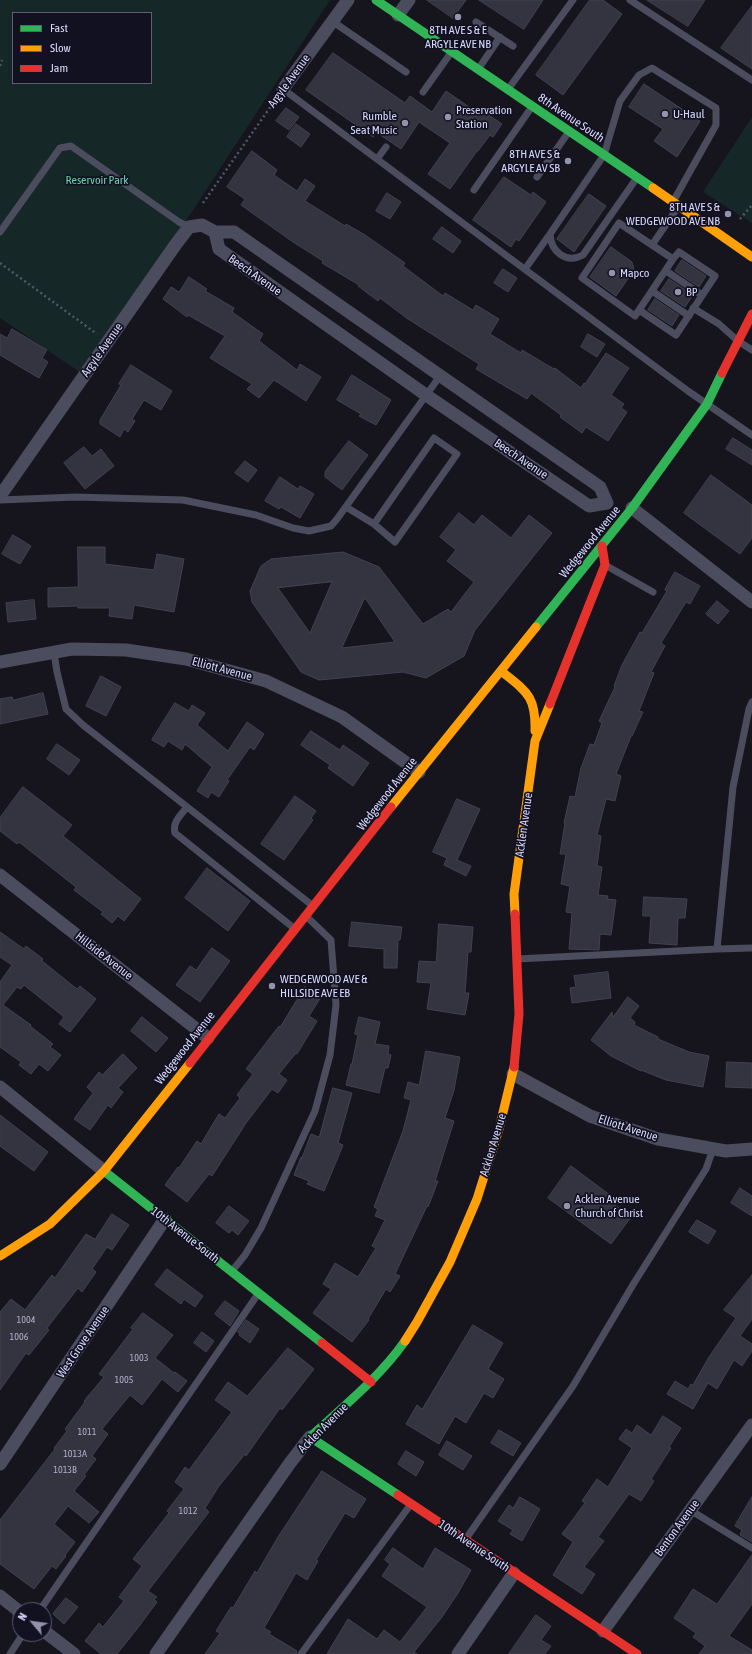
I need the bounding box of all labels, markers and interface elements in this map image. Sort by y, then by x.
legend [12,12,152,84]
marker: 8TH AVE S & E ARGYLE AVE NB [453,12,463,22]
text: Fast [50,21,68,35]
place label: 8TH AVE S & E ARGYLE AVE NB [425,23,491,51]
text: Slow [50,41,71,55]
street label: Argyle Avenue [265,51,313,111]
text: Jam [50,61,68,75]
street label: 8th Avenue South [535,90,607,146]
place label: Preservation Station [456,103,512,131]
place label: U-Haul [673,107,705,121]
place label: Rumble Seat Music [351,109,397,137]
marker: U-Haul [660,109,670,119]
marker: Preservation Station [443,112,453,122]
marker: Rumble Seat Music [400,118,410,128]
place label: 8TH AVE S & ARGYLE AV SB [501,147,560,175]
marker: 8TH AVE S & ARGYLE AV SB [563,156,573,166]
park label: Reservoir Park [65,173,129,187]
place label: 8TH AVE S & WEDGEWOOD AVE NB [626,200,720,228]
marker: 8TH AVE S & WEDGEWOOD AVE NB [723,209,733,219]
street label: Beech Avenue [226,251,284,299]
place label: Mapco [620,266,649,280]
marker: Mapco [607,268,617,278]
place label: BP [686,285,698,299]
marker: BP [673,287,683,297]
street label: Argyle Avenue [78,320,126,380]
street label: Beech Avenue [491,436,551,482]
street label: Wedgewood Avenue [557,503,623,581]
street label: Elliott Avenue [190,654,254,684]
street label: Wedgewood Avenue [354,755,420,833]
street label: Acklen Avenue [512,792,536,858]
street label: Hillside Avenue [72,929,136,983]
place label: WEDGEWOOD AVE & HILLSIDE AVE EB [280,972,367,1000]
marker: WEDGEWOOD AVE & HILLSIDE AVE EB [267,981,277,991]
street label: Wedgewood Avenue [152,1009,218,1087]
street label: Acklen Avenue [477,1112,509,1178]
street label: Elliott Avenue [596,1112,660,1144]
place label: Acklen Avenue Church of Christ [575,1192,643,1220]
marker: Acklen Avenue Church of Christ [562,1201,572,1211]
street label: 10th Avenue South [148,1204,222,1266]
street label: West Grove Avenue [54,1303,112,1381]
house number: 1004 [17,1314,35,1326]
house number: 1006 [10,1331,28,1343]
house number: 1003 [130,1352,148,1364]
house number: 1005 [115,1374,133,1386]
street label: Acklen Avenue [295,1400,351,1456]
house number: 1011 [78,1426,96,1438]
house number: 1013A [63,1448,87,1460]
house number: 1013B [53,1464,77,1476]
street label: Benton Avenue [652,1497,702,1559]
house number: 1012 [179,1505,197,1517]
street label: 10th Avenue South [436,1517,512,1575]
north arrow [12,1602,52,1642]
text: N [16,1611,29,1622]

